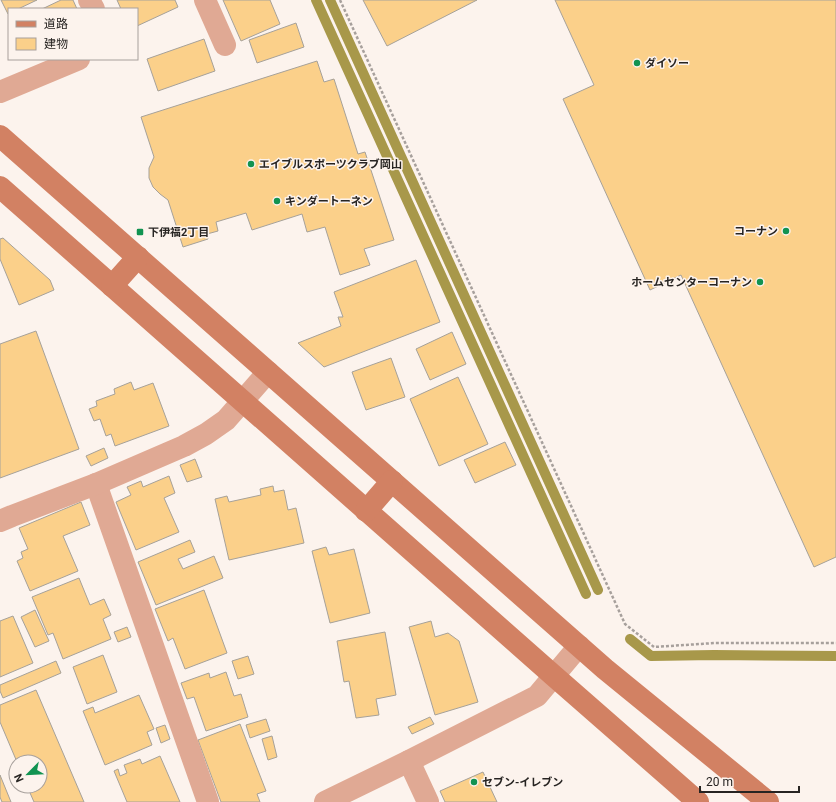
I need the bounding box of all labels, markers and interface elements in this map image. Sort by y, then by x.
legend [8,8,138,60]
text: 道路 [44,17,68,31]
text: 建物 [44,37,68,51]
place label: ダイソー [645,57,689,70]
marker: ダイソー [632,58,642,68]
place label: エイブルスポーツクラブ岡山 [259,158,402,171]
marker: エイブルスポーツクラブ岡山 [246,159,256,169]
place label: キンダートーネン [285,195,373,208]
marker: キンダートーネン [272,196,282,206]
place label: コーナン [734,225,778,238]
place label: 下伊福2丁目 [148,226,209,239]
marker: コーナン [781,226,791,236]
marker: 下伊福2丁目 [135,227,145,237]
place label: ホームセンターコーナン [631,276,752,289]
marker: ホームセンターコーナン [755,277,765,287]
north arrow [8,754,48,794]
scale bar [700,768,799,794]
text: N [12,771,27,784]
text: 20 m [706,775,733,789]
place label: セブン-イレブン [482,776,563,789]
marker: セブン-イレブン [469,777,479,787]

